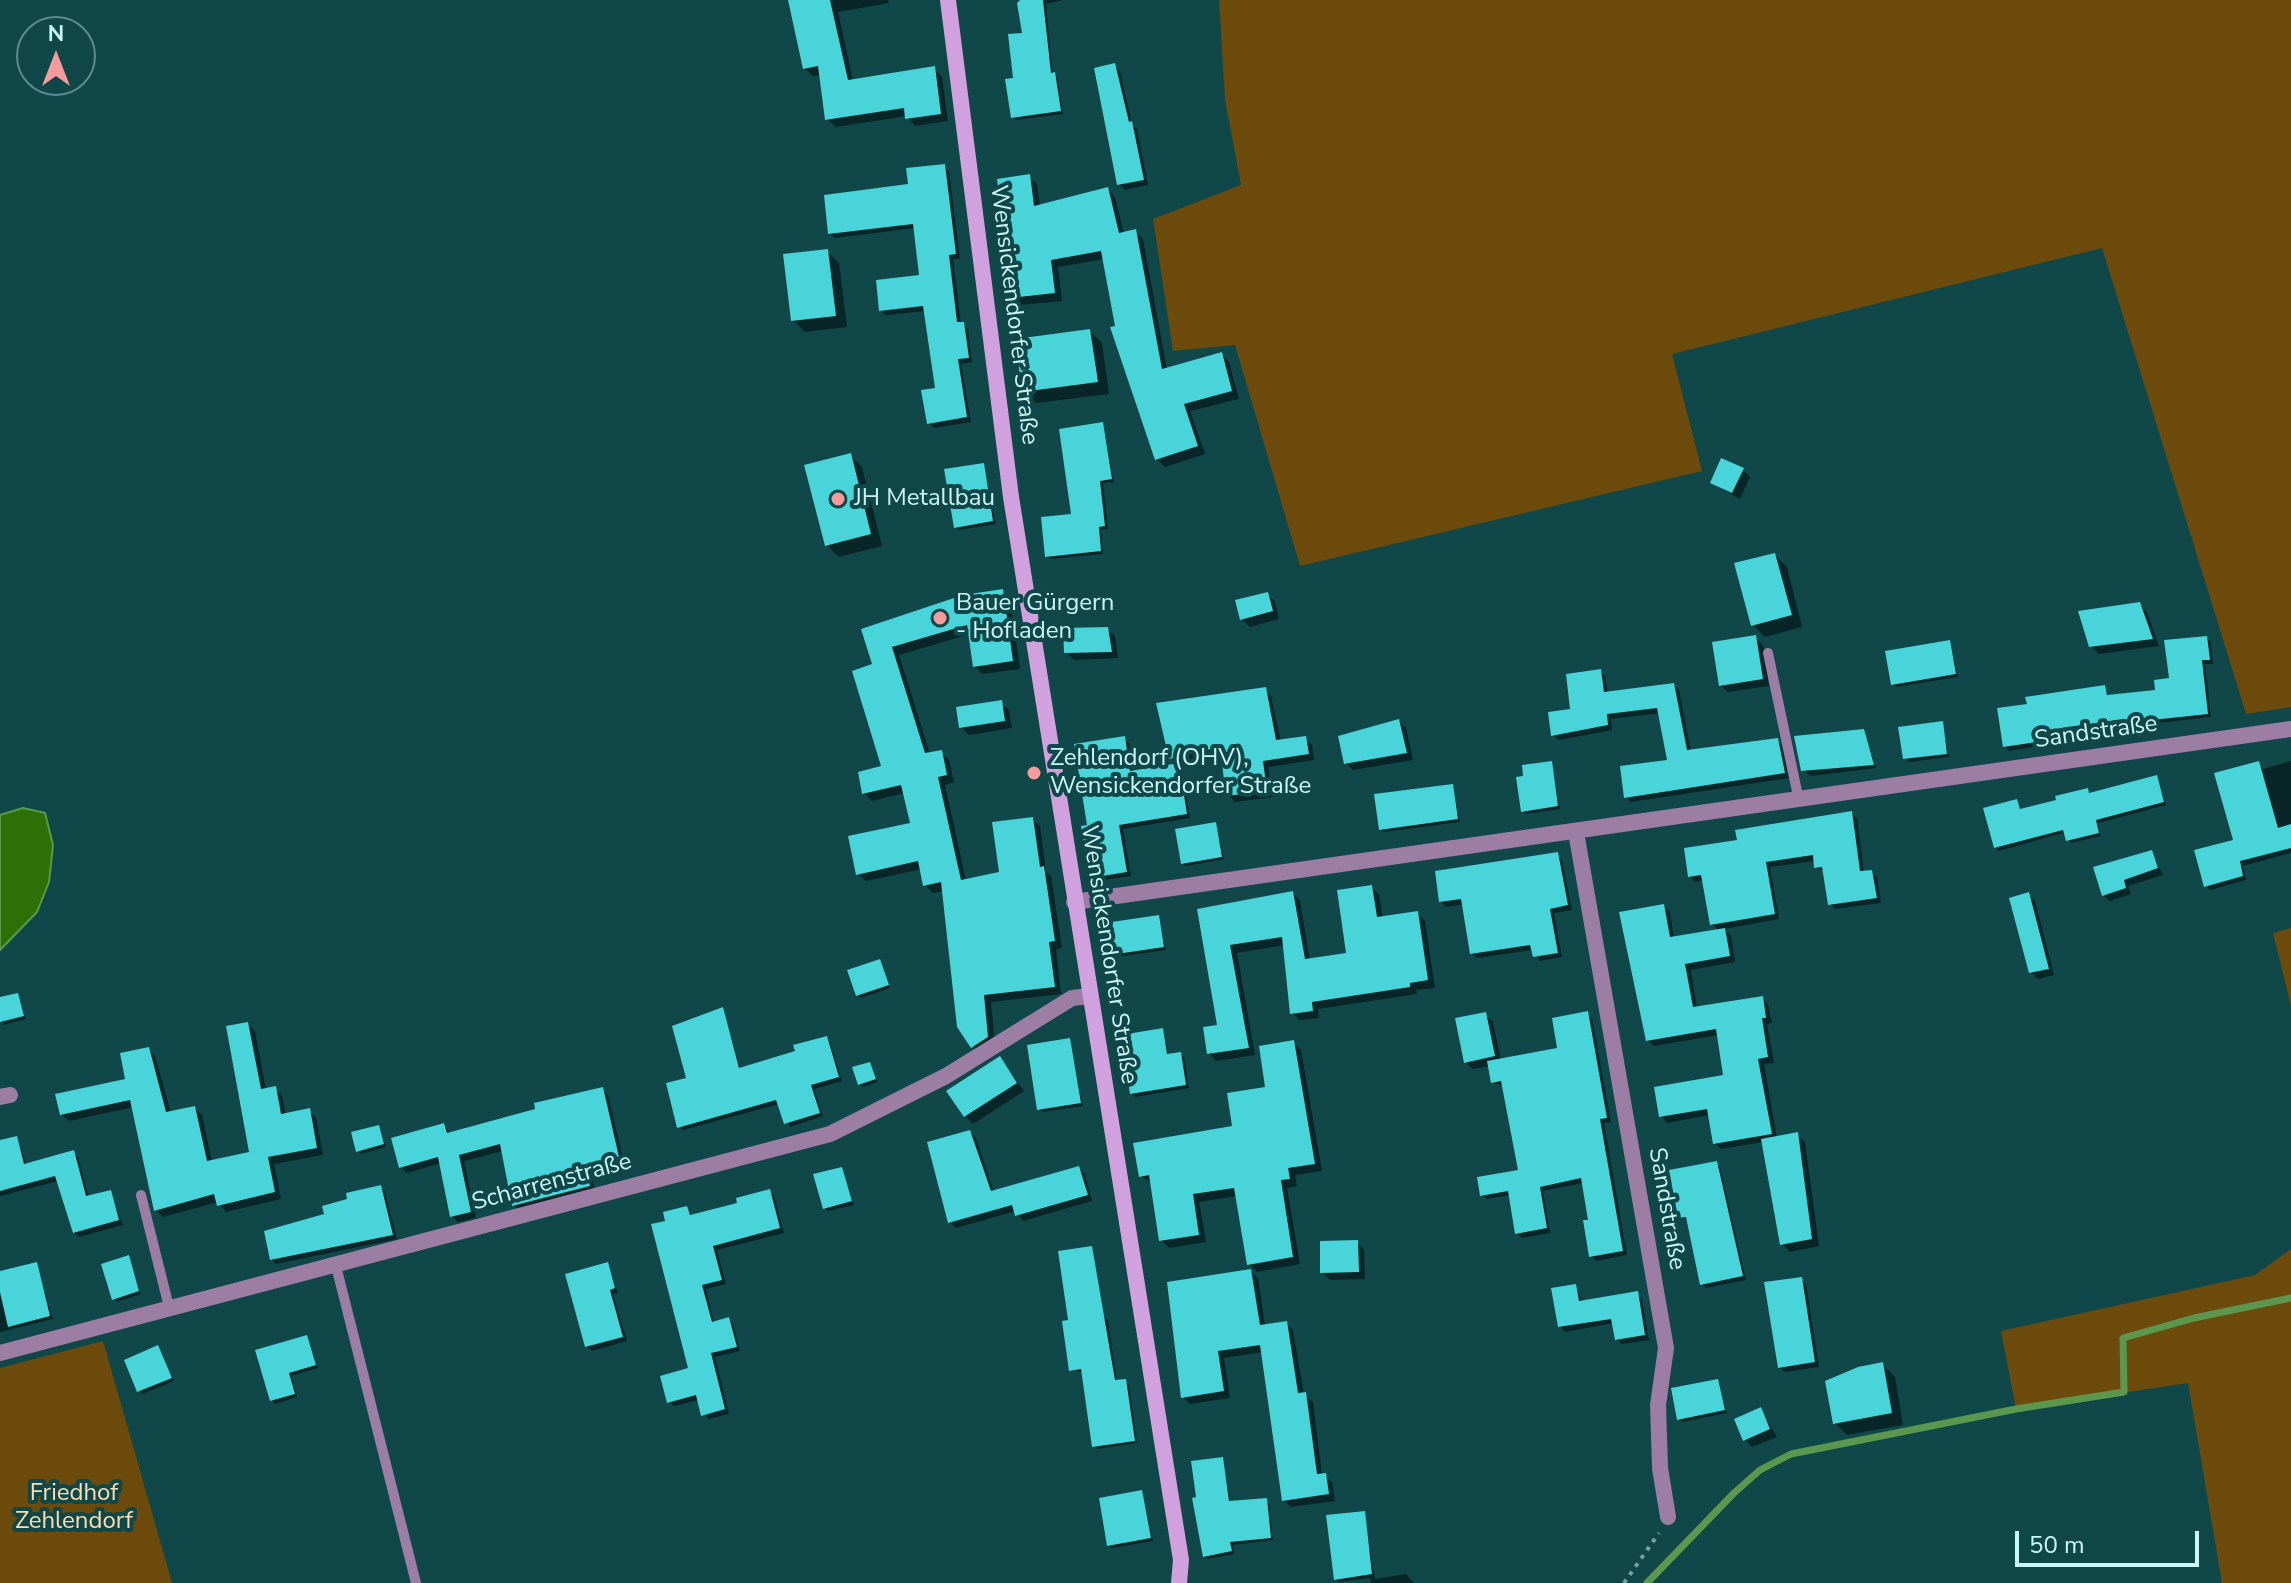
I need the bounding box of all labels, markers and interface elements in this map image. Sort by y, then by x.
north arrow [16,16,96,96]
text: N [48,19,64,49]
street label: Wensickendorfer Straße [983,184,1043,446]
place label: JH Metallbau [854,485,995,513]
marker: JH Metallbau [829,490,847,508]
place label: Bauer Gürgern - Hofladen [956,590,1114,646]
marker: Bauer Gürgern - Hofladen [931,609,949,627]
street label: Sandstraße [2033,710,2159,756]
place label: Zehlendorf (OHV), Wensickendorfer Straße [1050,745,1311,801]
marker: Zehlendorf (OHV), Wensickendorfer Straße [1025,764,1043,782]
street label: Wensickendorfer Straße [1073,824,1143,1086]
street label: Sandstraße [1641,1146,1691,1272]
street label: Scharrenstraße [469,1148,635,1218]
park label: Friedhof Zehlendorf [15,1480,133,1536]
scale bar [2019,1515,2203,1565]
text: 50 m [2029,1529,2085,1561]

